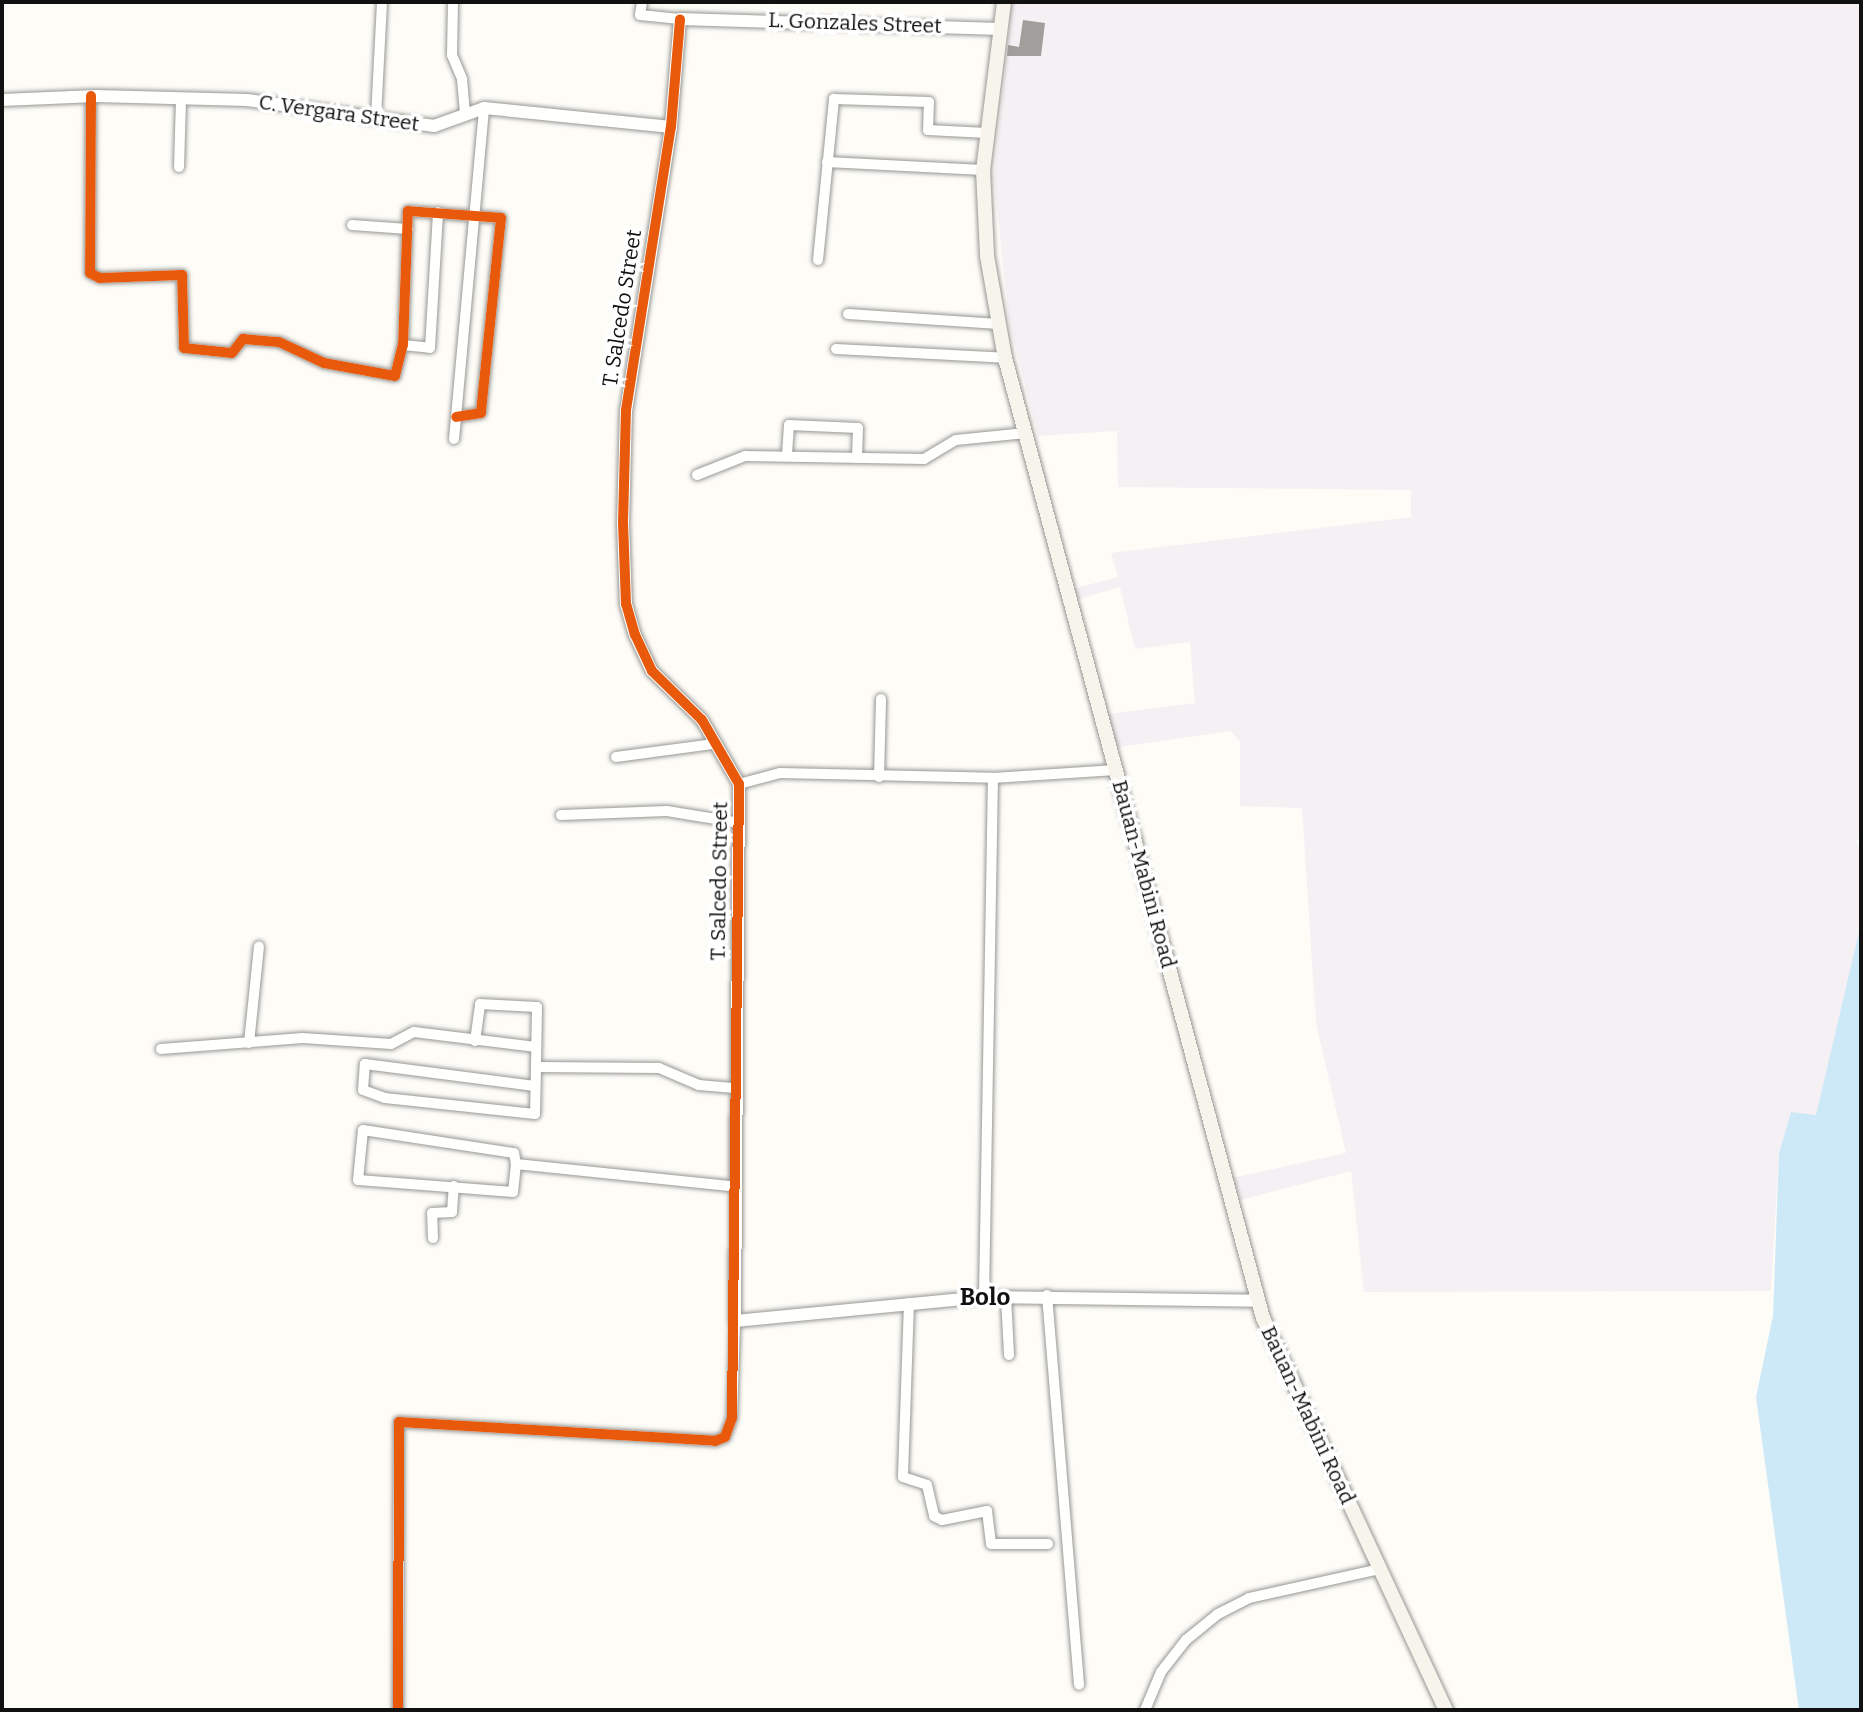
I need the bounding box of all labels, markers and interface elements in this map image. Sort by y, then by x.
street label: L. Gonzales Street [768,7,942,39]
street label: C. Vergara Street [257,89,421,137]
street label: T. Salcedo Street [597,228,647,388]
street label: Bauan-Mabini Road [1107,777,1181,971]
street label: T. Salcedo Street [705,801,733,961]
district label: Bolo [960,1284,1010,1312]
street label: Bauan-Mabini Road [1256,1322,1360,1508]

